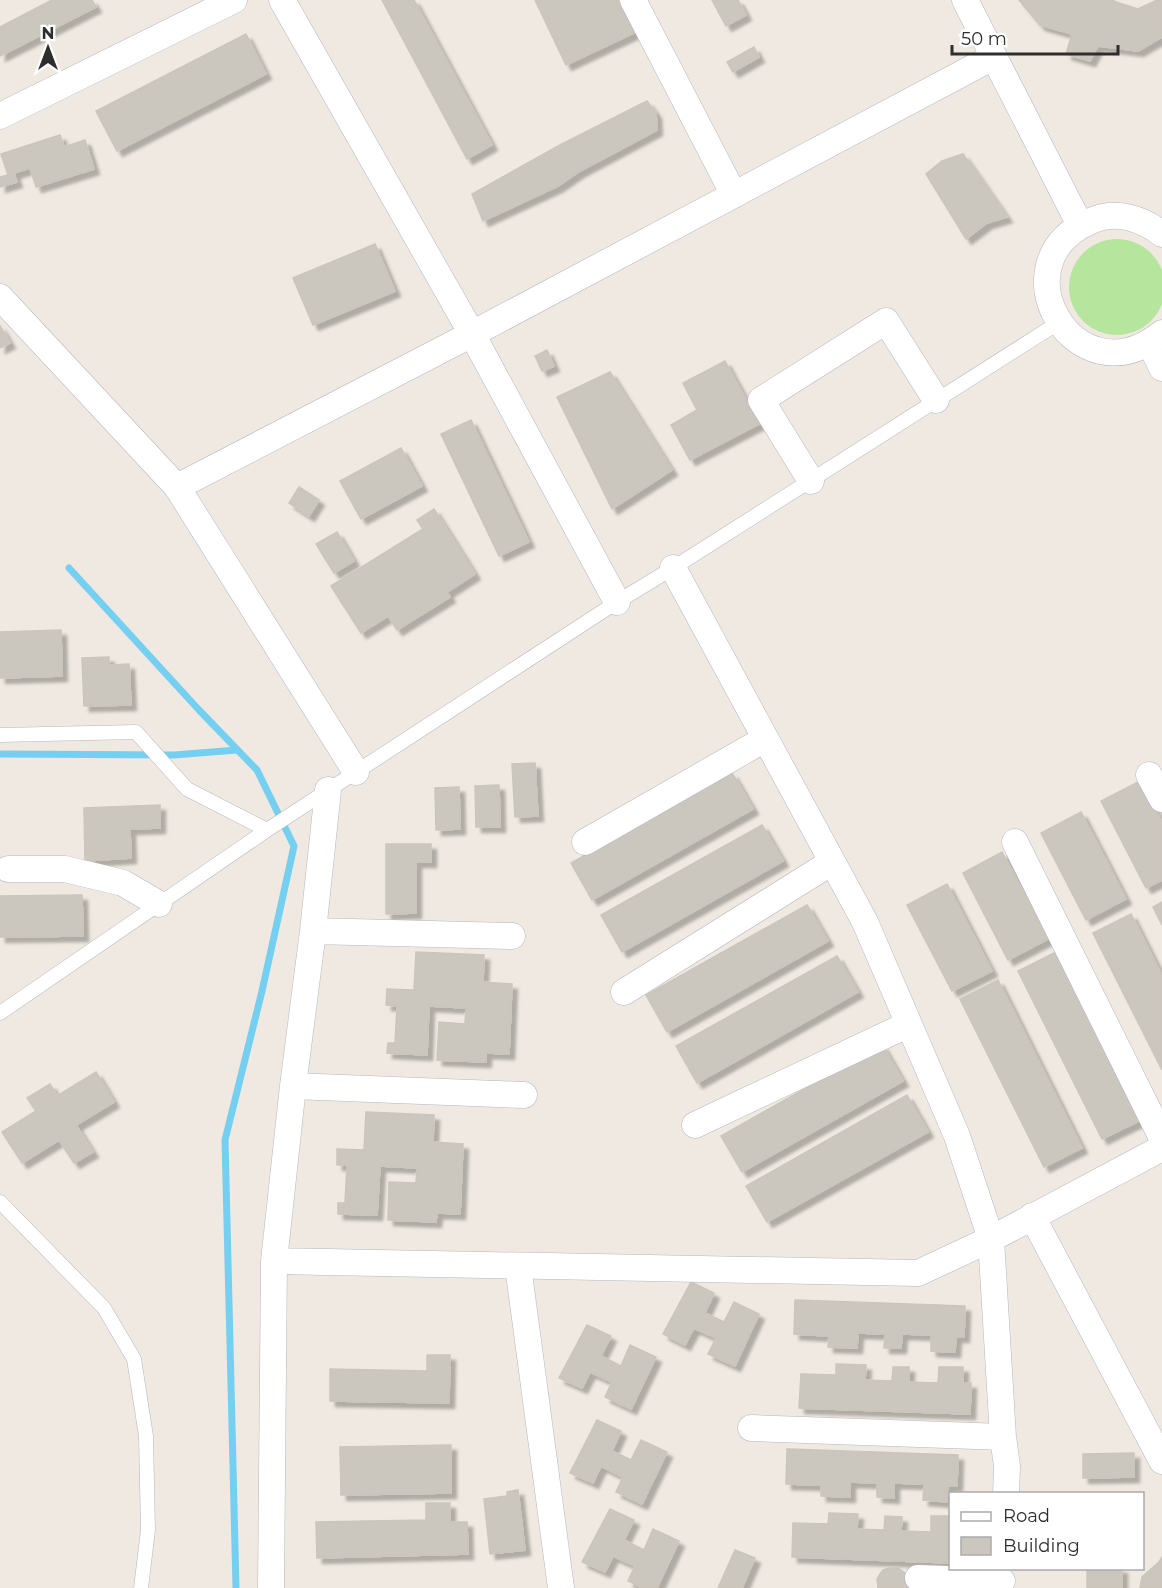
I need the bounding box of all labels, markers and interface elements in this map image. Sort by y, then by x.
north arrow [18,18,78,78]
scale bar [952,18,1118,56]
text: N [42,24,54,43]
text: 50 m [961,28,1007,50]
legend [949,1492,1144,1570]
text: Road [1003,1505,1050,1527]
text: Building [1003,1535,1080,1557]

